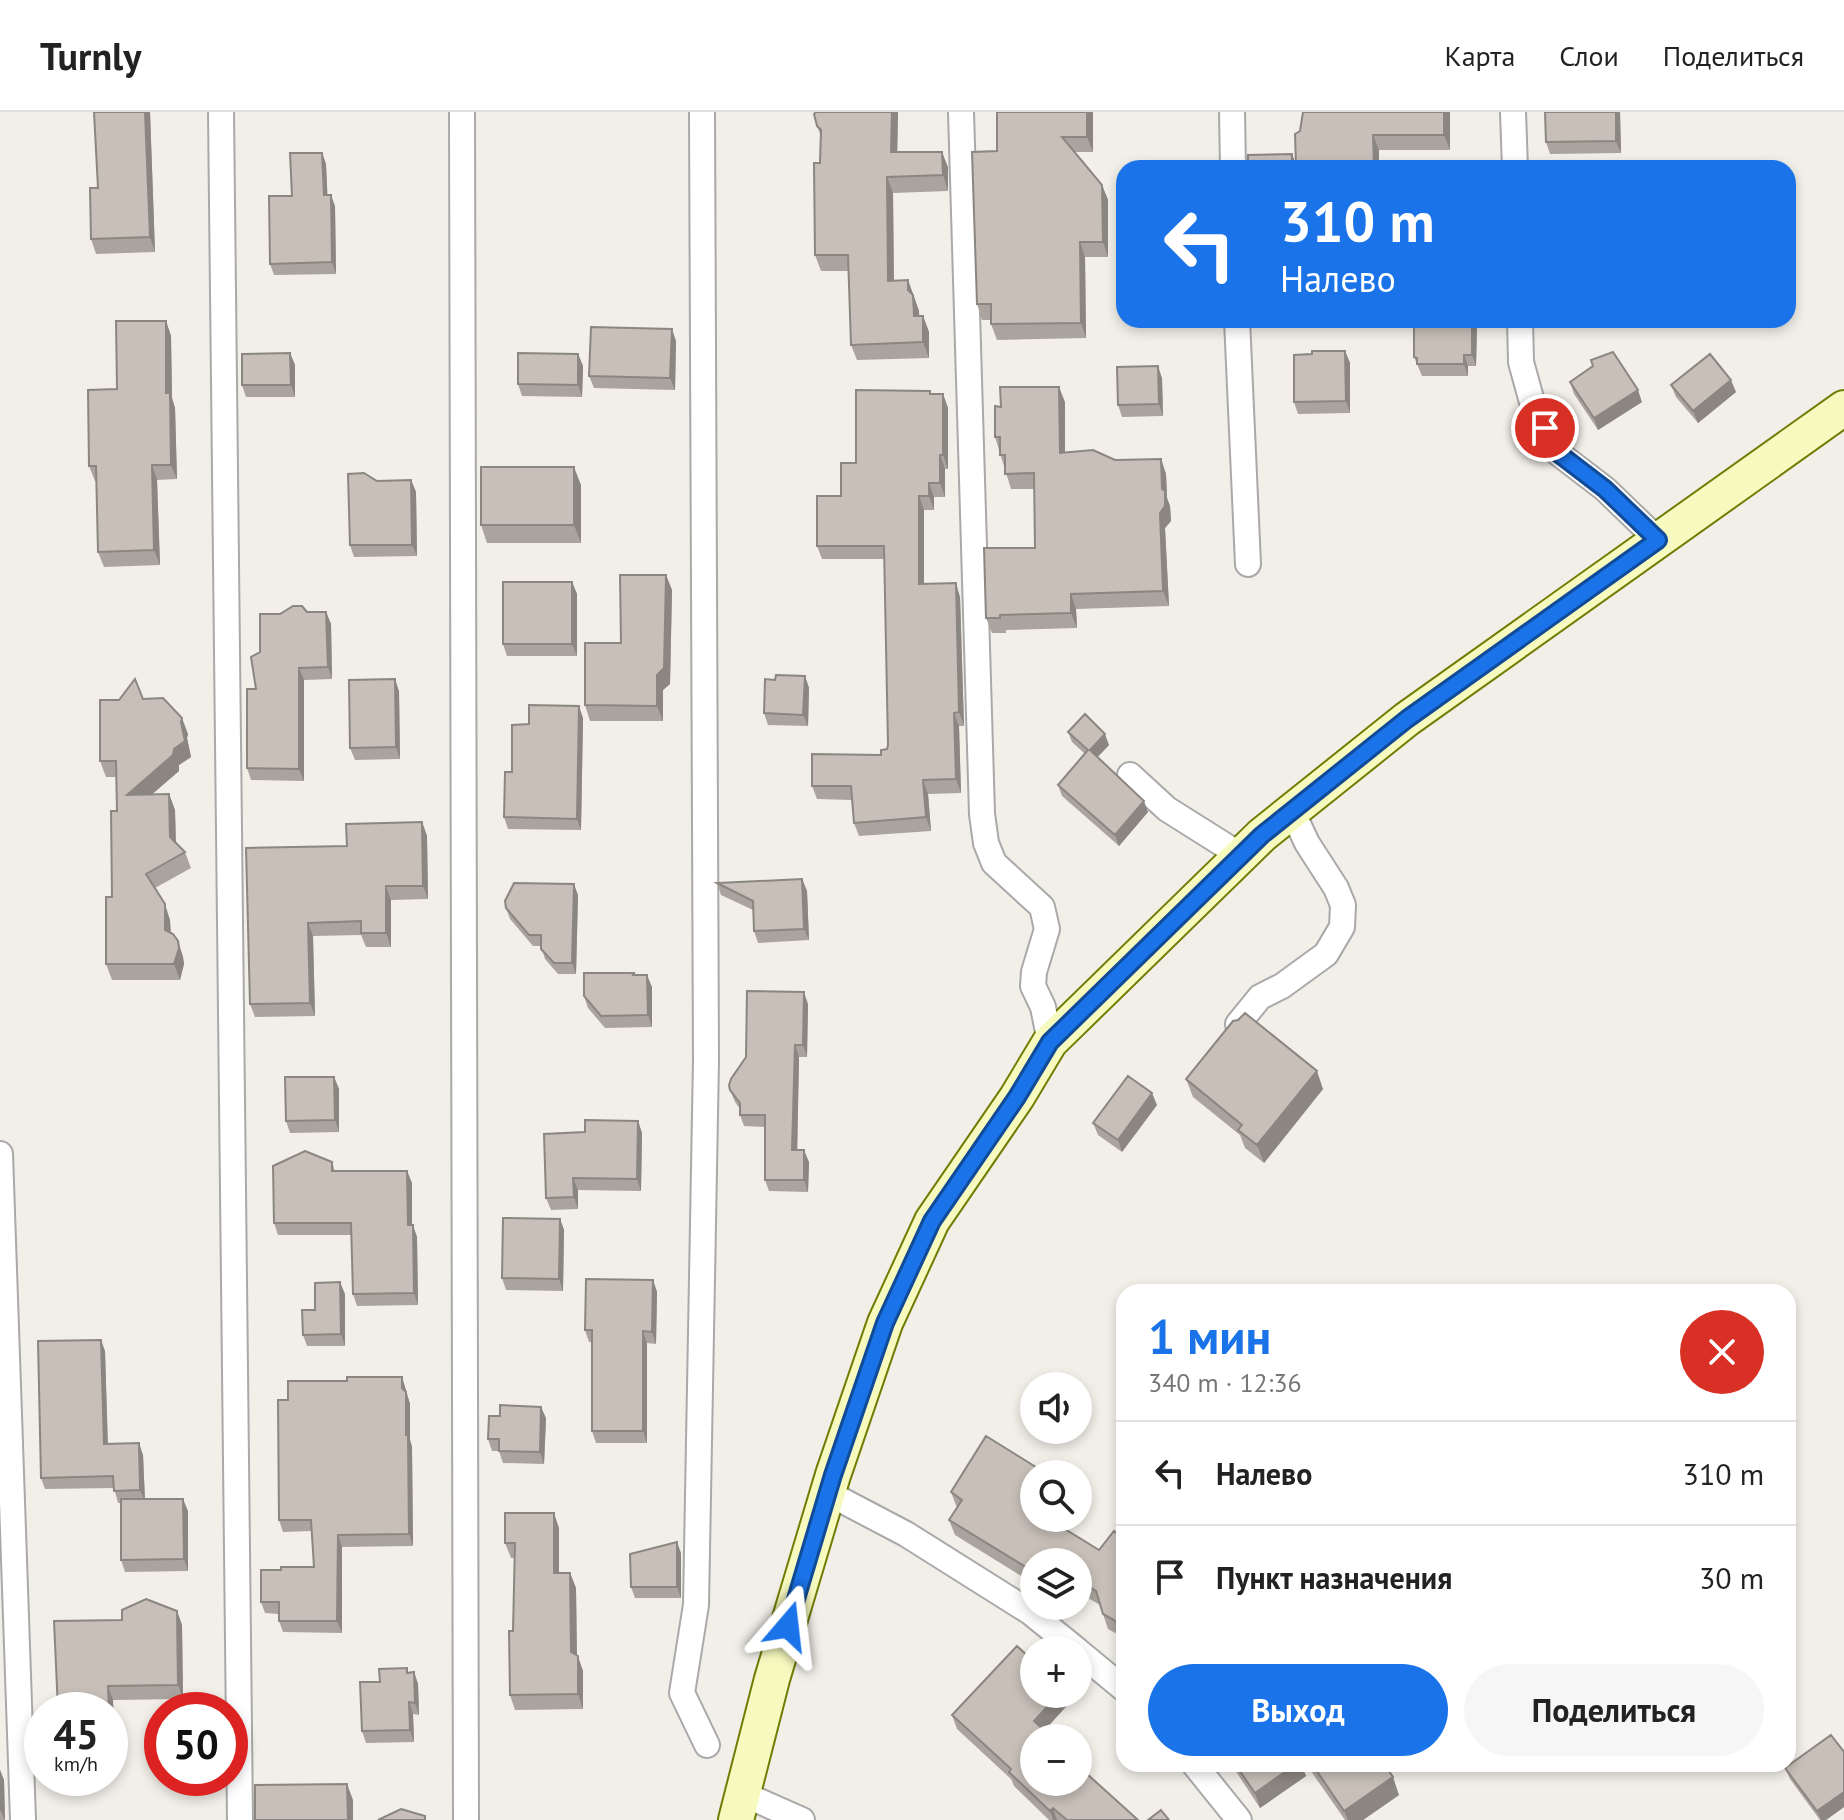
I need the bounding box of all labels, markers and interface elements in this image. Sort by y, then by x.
text: Turnly [40,31,141,80]
text: Карта [1445,37,1515,74]
text: Слои [1559,37,1619,74]
text: Поделиться [1663,37,1804,74]
text: 310 m [1280,185,1435,257]
icon: left [1148,192,1252,296]
text: Налево [1280,255,1396,302]
pin [1511,394,1579,462]
icon: arrive [1523,406,1567,450]
text: 1 мин [1148,1305,1271,1367]
button: close [1680,1310,1764,1394]
text: 340 m · 12:36 [1148,1366,1302,1399]
map controls [1020,1372,1092,1796]
button: sound [1020,1372,1092,1444]
icon: left [1148,1451,1192,1495]
text: Налево [1216,1454,1312,1493]
text: 310 m [1683,1454,1764,1493]
button: search [1020,1460,1092,1532]
button: layers [1020,1548,1092,1620]
icon: arrive [1148,1555,1192,1599]
text: Пункт назначения [1216,1558,1452,1597]
text: 30 m [1699,1558,1764,1597]
position arrow [746,1584,830,1668]
button: + [1020,1636,1092,1708]
button: Выход [1148,1664,1448,1756]
button: Поделиться [1464,1664,1764,1756]
speed limit sign: 50 [144,1692,248,1796]
text: 45 [53,1708,99,1760]
button: − [1020,1724,1092,1796]
text: km/h [54,1751,98,1777]

